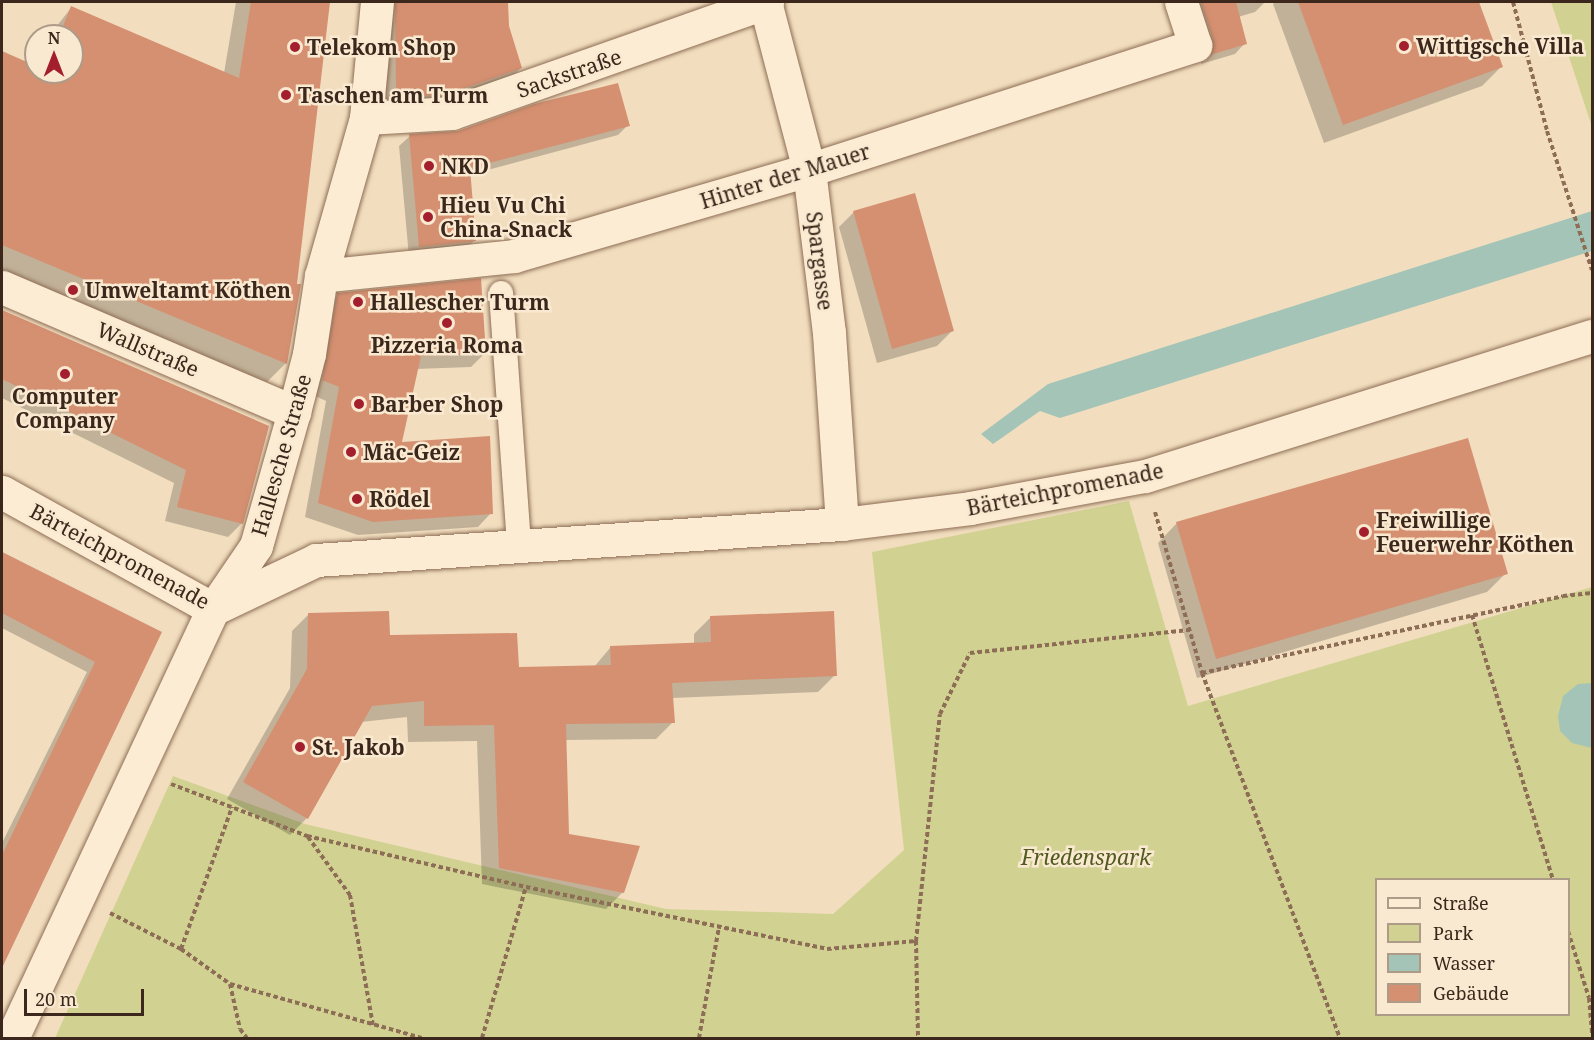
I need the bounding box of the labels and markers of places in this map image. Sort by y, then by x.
place label: Wittigsche Villa [1416,33,1584,59]
place label: Telekom Shop [307,34,456,60]
marker: Wittigsche Villa [1397,39,1411,53]
marker: Telekom Shop [288,40,302,54]
place label: Taschen am Turm [298,82,489,108]
marker: Taschen am Turm [279,88,293,102]
place label: NKD [441,153,489,179]
marker: NKD [422,159,436,173]
place label: Hieu Vu Chi China-Snack [440,192,572,242]
marker: Hieu Vu Chi China-Snack [421,210,435,224]
place label: Umweltamt Köthen [85,277,291,303]
marker: Umweltamt Köthen [66,283,80,297]
place label: Hallescher Turm [370,289,550,315]
marker: Hallescher Turm [351,295,365,309]
marker: Pizzeria Roma [440,316,454,330]
place label: Pizzeria Roma [371,332,523,358]
marker: Computer Company [58,367,72,381]
place label: Computer Company [12,383,118,433]
place label: Barber Shop [371,391,503,417]
marker: Barber Shop [352,397,366,411]
place label: Mäc-Geiz [363,439,460,465]
marker: Mäc-Geiz [344,445,358,459]
place label: Rödel [369,486,430,512]
marker: Rödel [350,492,364,506]
place label: Freiwillige Feuerwehr Köthen [1376,507,1574,557]
marker: Freiwillige Feuerwehr Köthen [1357,525,1371,539]
place label: St. Jakob [312,734,405,760]
marker: St. Jakob [293,740,307,754]

